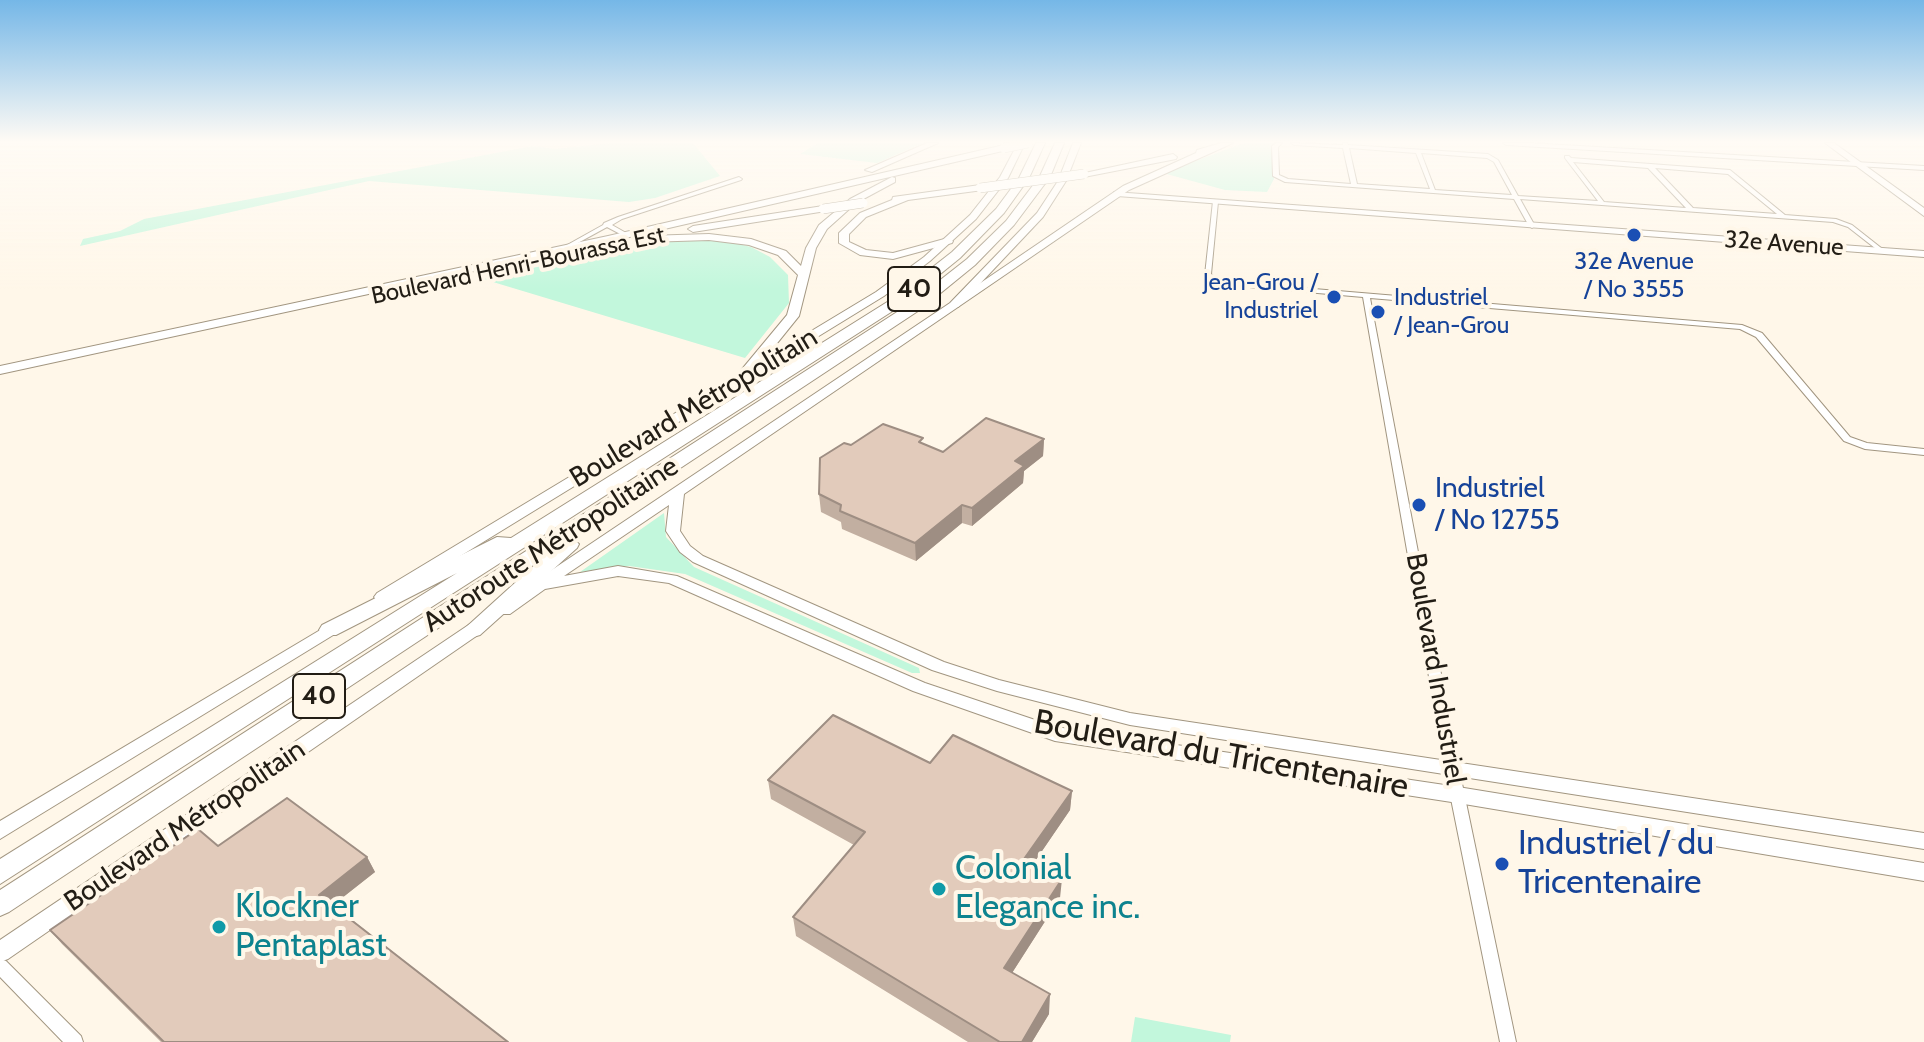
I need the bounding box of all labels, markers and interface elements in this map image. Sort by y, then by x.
street label: Boulevard Henri-Bourassa Est [369,221,667,311]
street label: 32e Avenue [1723,225,1845,263]
marker: 32e Avenue / No 3555 [1625,226,1643,244]
place label: 32e Avenue / No 3555 [1574,248,1694,304]
road number: 40 [888,267,940,311]
place label: Jean-Grou / Industriel [1203,269,1318,325]
place label: Industriel / Jean-Grou [1394,284,1509,340]
marker: Jean-Grou / Industriel [1325,288,1343,306]
marker: Industriel / Jean-Grou [1369,303,1387,321]
street label: Boulevard Métropolitain [564,321,824,495]
street label: Autoroute Métropolitaine [417,450,685,640]
place label: Industriel / No 12755 [1435,472,1560,538]
marker: Industriel / No 12755 [1410,496,1428,514]
street label: Boulevard Industriel [1398,551,1472,787]
road number: 40 [293,674,345,718]
street label: Boulevard du Tricentenaire [1031,702,1411,808]
street label: Boulevard Métropolitain [58,733,312,919]
place label: Industriel / du Tricentenaire [1518,824,1714,904]
place label: Colonial Elegance inc. [955,849,1140,928]
marker: Industriel / du Tricentenaire [1493,855,1511,873]
marker: Colonial Elegance inc. [930,880,948,898]
place label: Klockner Pentaplast [235,887,387,966]
marker: Klockner Pentaplast [210,918,228,936]

